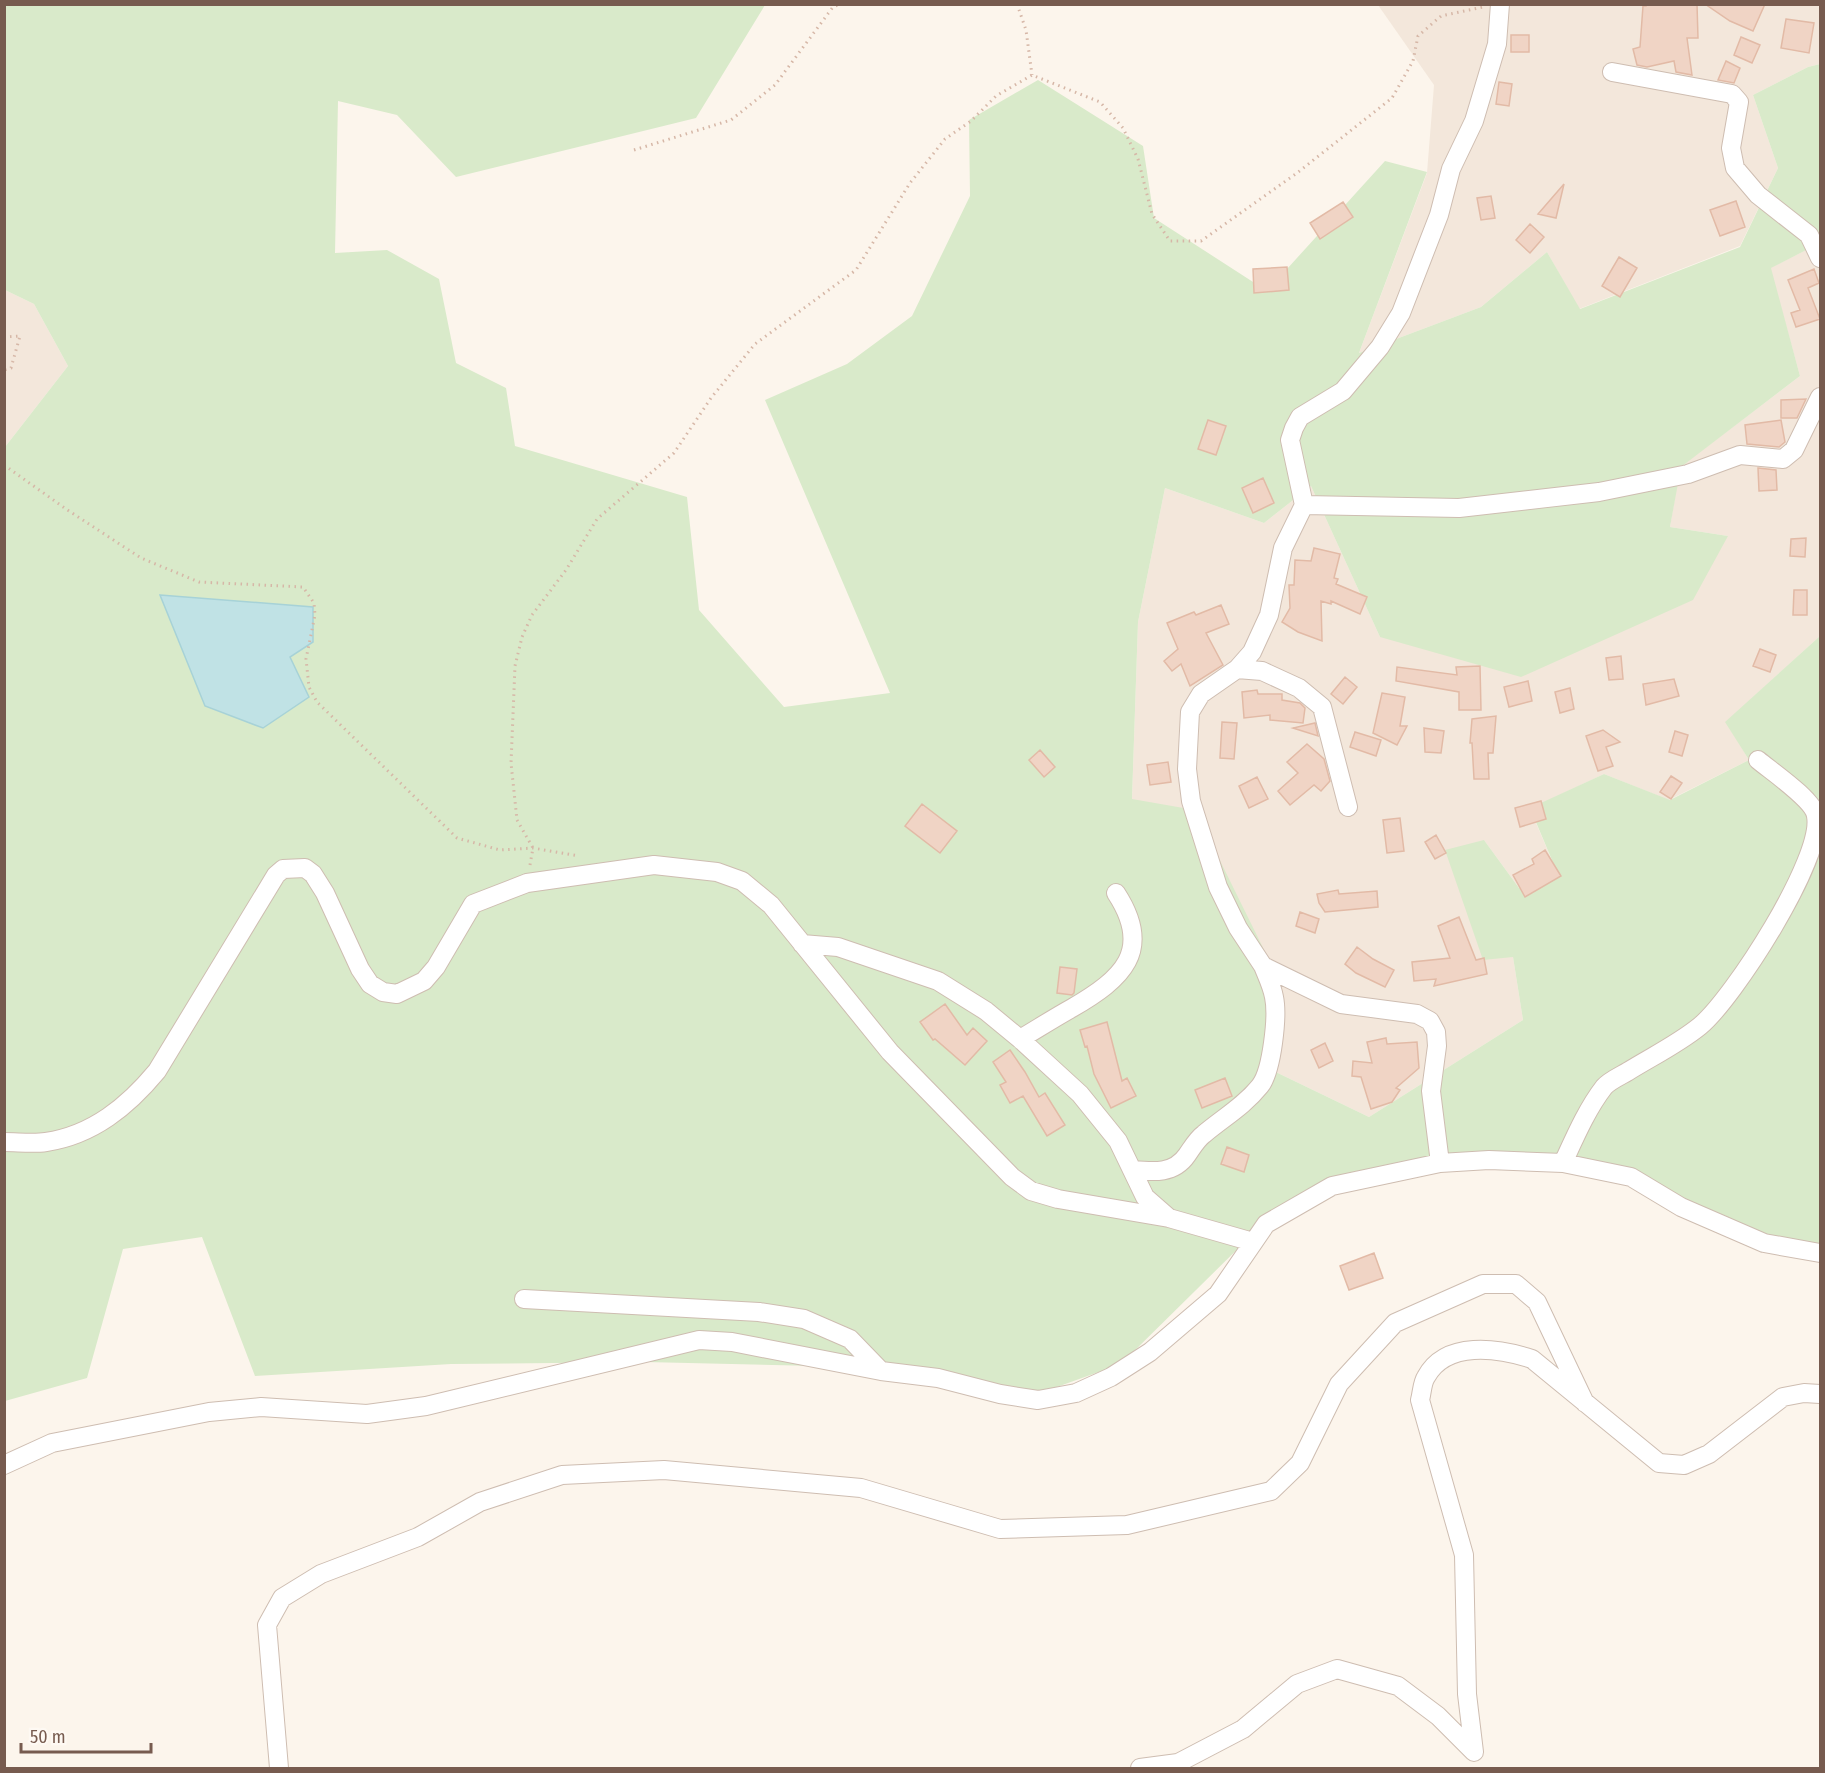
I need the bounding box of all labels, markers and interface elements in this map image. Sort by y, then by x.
scale bar [21,1716,152,1754]
text: 50 m [30,1726,66,1748]

